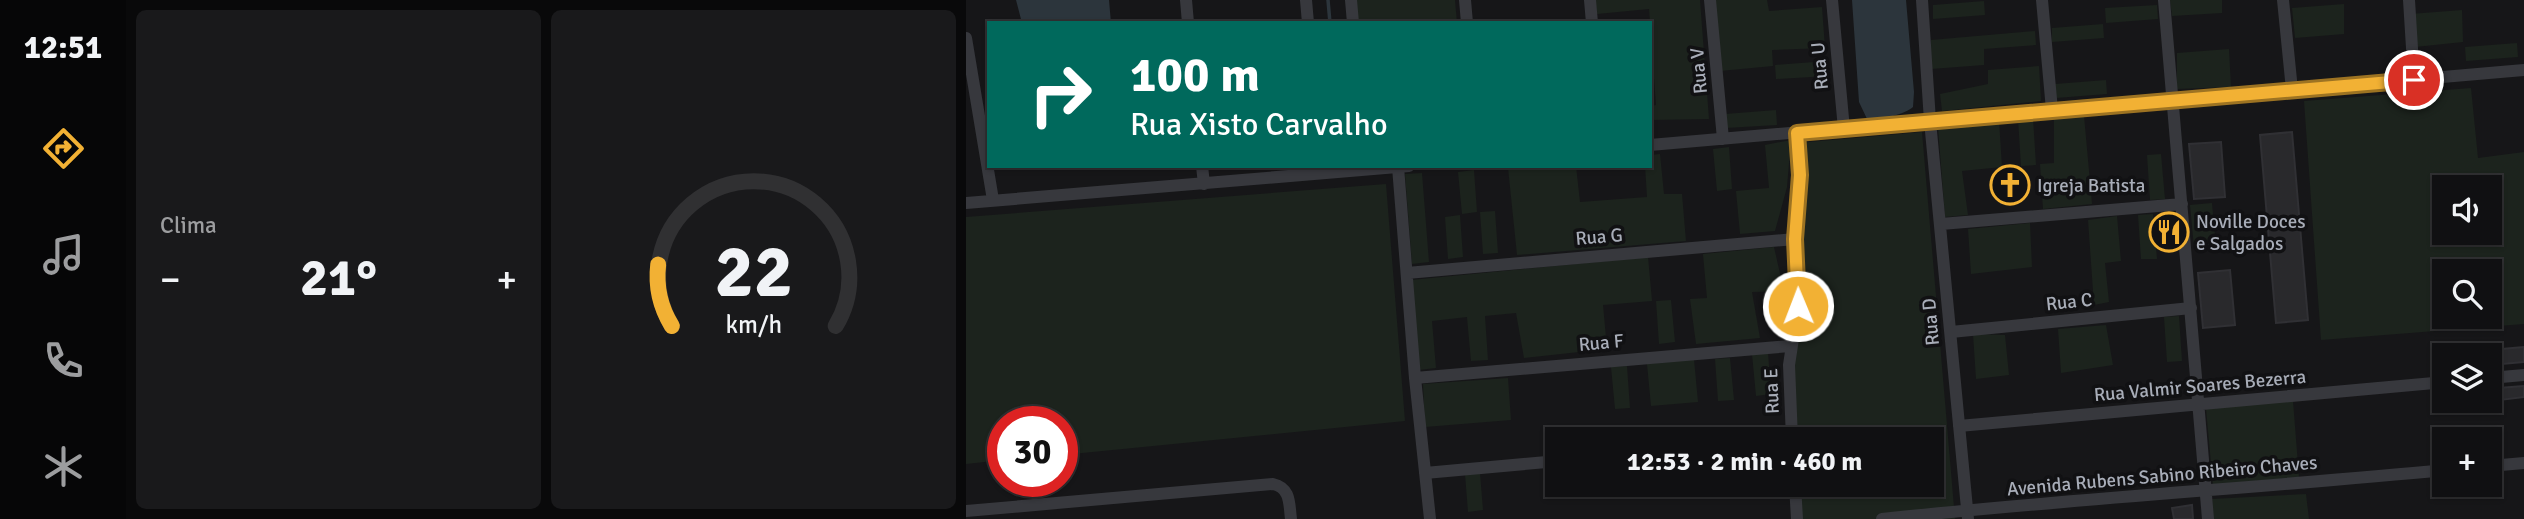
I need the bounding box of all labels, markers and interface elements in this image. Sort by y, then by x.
text: 12:51 [24,28,102,67]
street label: Rua U [1806,41,1834,91]
text: 100 m [1130,45,1260,105]
street label: Rua V [1685,47,1713,95]
icon: right [1015,49,1106,140]
pin [2384,50,2444,110]
icon: arrive [2395,61,2433,99]
text: Rua Xisto Carvalho [1130,105,1388,144]
icon: directions [39,124,88,173]
church icon: Igreja Batista [1989,164,2031,206]
place label: Igreja Batista [2037,174,2145,198]
map controls [2432,175,2502,497]
button: sound [2432,175,2502,245]
place label: Noville Doces e Salgados [2196,210,2305,256]
text: Clima [160,211,217,240]
restaurant icon: Noville Doces e Salgados [2148,211,2190,253]
street label: Rua G [1574,223,1624,251]
text: 22 [714,228,793,317]
icon: music [39,230,88,279]
text: 21° [300,246,377,310]
text: − [160,256,181,303]
text: + [496,256,517,303]
button: search [2432,259,2502,329]
position arrow [1761,269,1835,343]
street label: Rua C [2045,288,2094,316]
street label: Rua D [1917,297,1945,347]
text: km/h [725,308,782,339]
street label: Rua F [1578,329,1625,357]
icon: phone [39,336,88,385]
button: layers [2432,343,2502,413]
street label: Rua Valmir Soares Bezerra [2093,365,2307,407]
street label: Rua E [1759,368,1785,414]
speed limit sign: 30 [987,406,1078,497]
button: + [2432,427,2502,497]
icon: climate [39,442,88,491]
text: 12:53 · 2 min · 460 m [1627,446,1862,478]
street label: Avenida Rubens Sabino Ribeiro Chaves [2006,450,2318,502]

